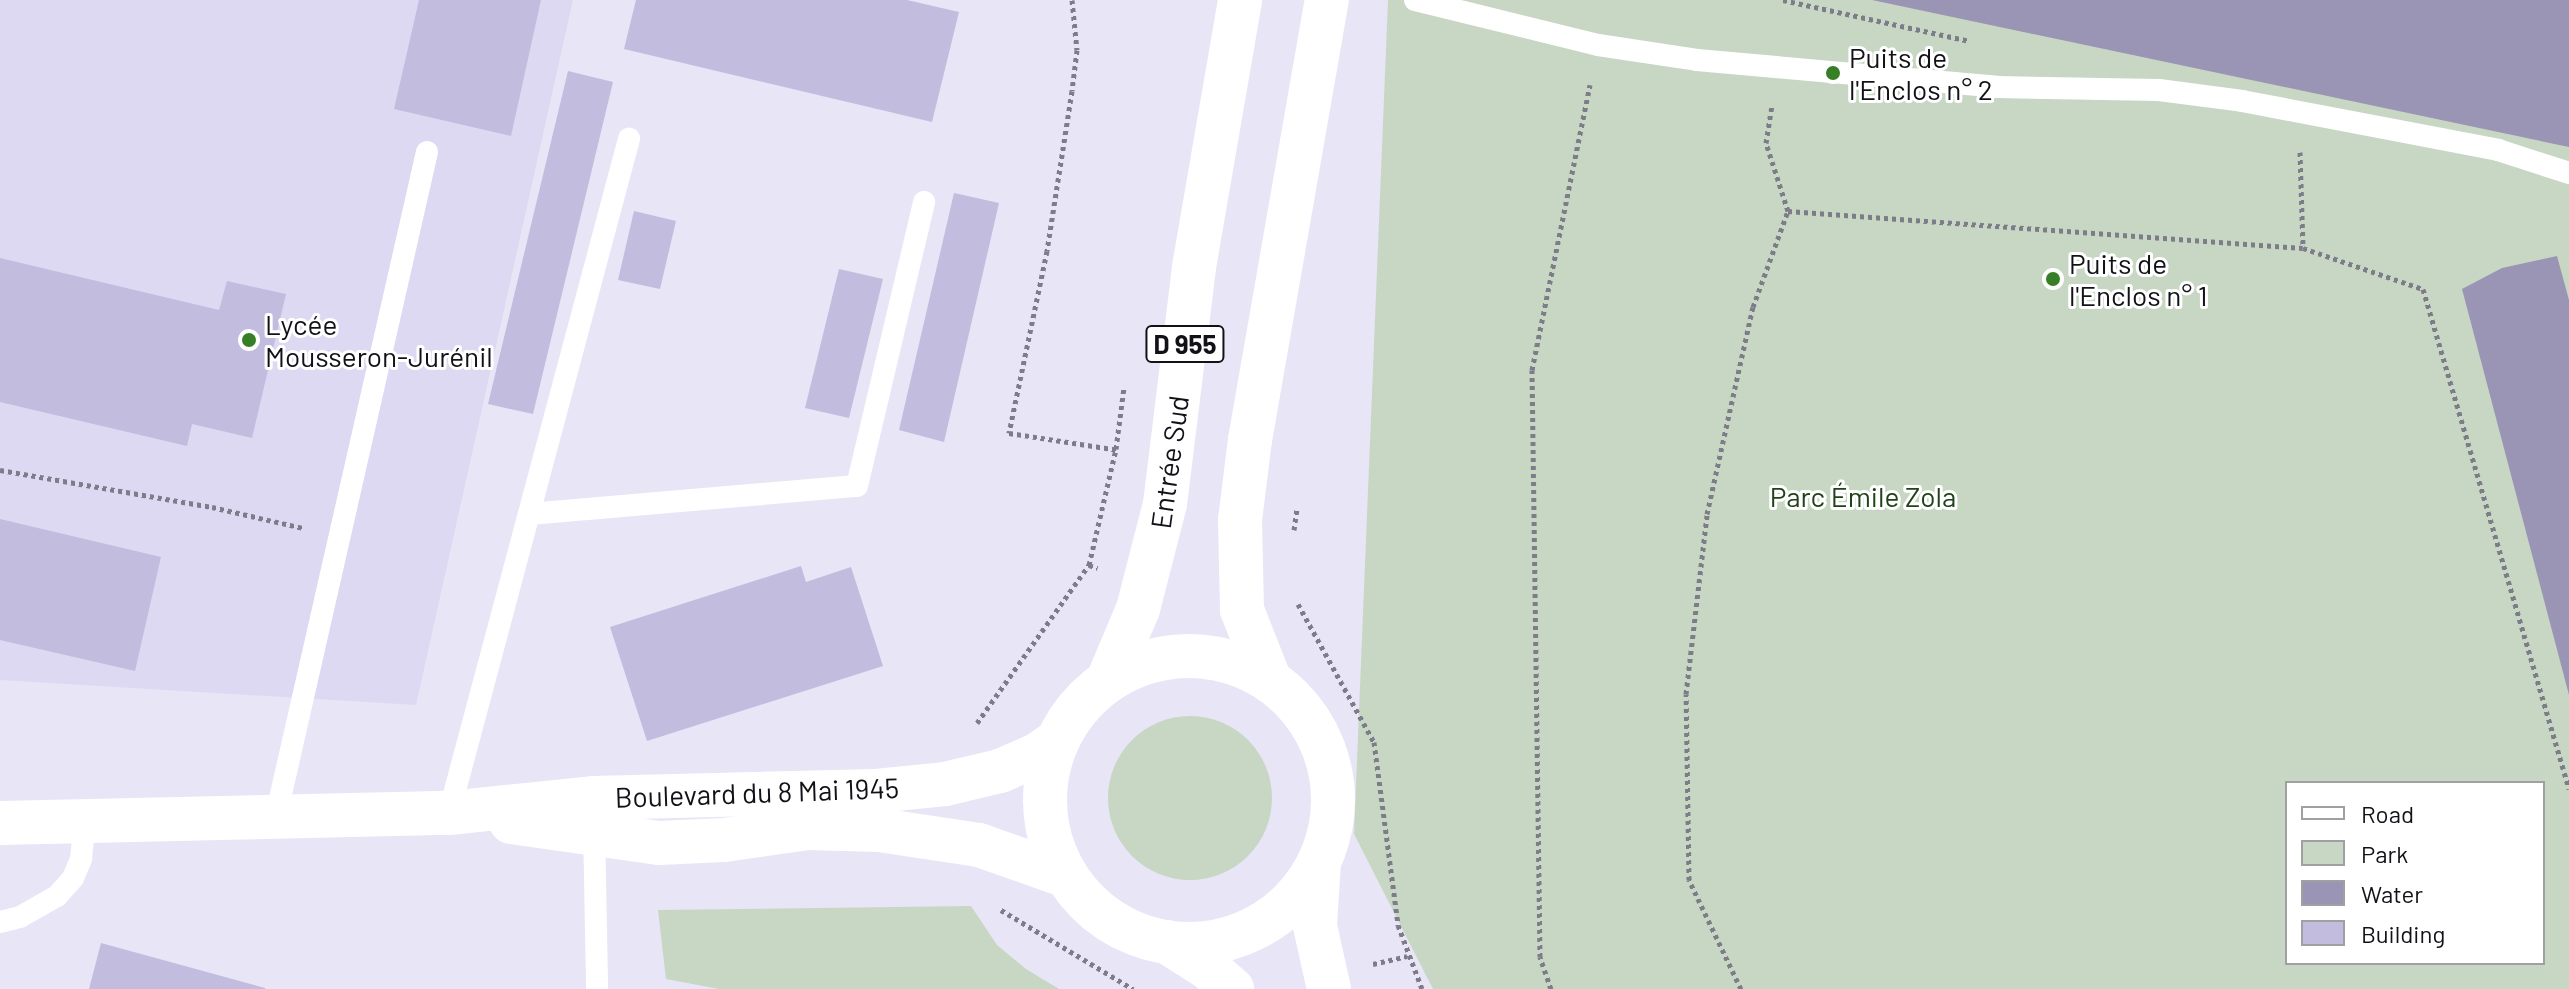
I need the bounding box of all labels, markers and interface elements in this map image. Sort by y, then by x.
place label: Puits de l'Enclos n° 2 [1849,40,1993,106]
marker: Puits de l'Enclos n° 2 [1824,64,1842,82]
place label: Puits de l'Enclos n° 1 [2069,246,2207,312]
marker: Puits de l'Enclos n° 1 [2044,270,2062,288]
place label: Lycée Mousseron-Jurénil [265,307,493,373]
road number: D 955 [1145,322,1225,366]
marker: Lycée Mousseron-Jurénil [240,331,258,349]
street label: Entrée Sud [1143,393,1195,531]
park label: Parc Émile Zola [1770,479,1956,513]
street label: Boulevard du 8 Mai 1945 [614,770,900,814]
legend [2285,781,2545,965]
text: Road [2361,799,2414,828]
text: Park [2361,839,2408,868]
text: Water [2361,879,2423,908]
text: Building [2361,919,2445,948]

